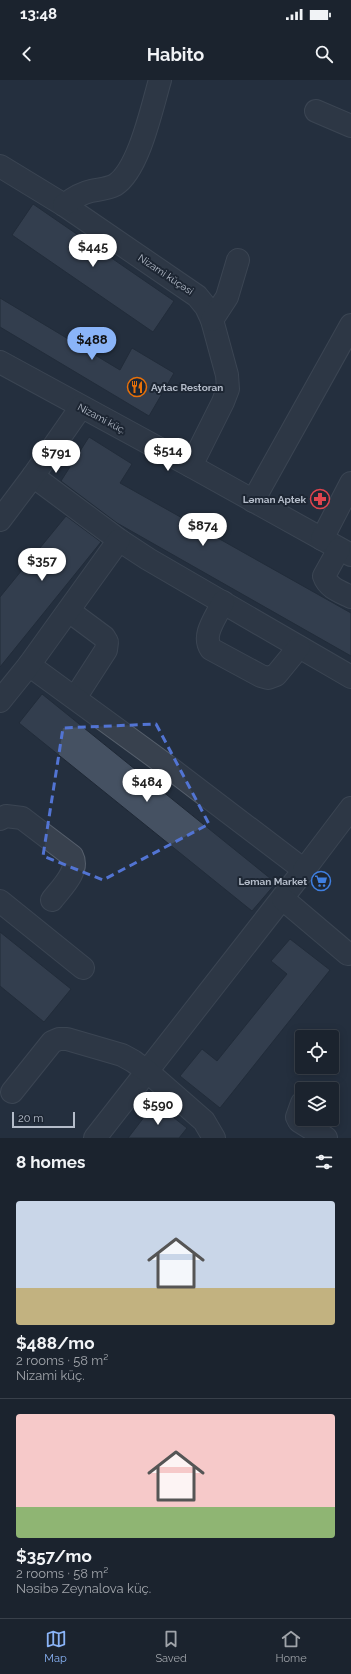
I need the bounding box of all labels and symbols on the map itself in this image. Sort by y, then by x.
pin: $445 [69,234,117,268]
street label: Nizami küçəsi [136,252,195,297]
pin: $488 [68,327,116,361]
restaurant icon: Aytac Restoran [126,376,148,398]
place label: Aytac Restoran [151,382,223,393]
street label: Nizami küç. [76,401,128,436]
pin: $514 [144,438,192,472]
pin: $791 [32,440,80,474]
pharmacy icon: Ləman Aptek [309,488,331,510]
place label: Ləman Aptek [243,494,306,505]
pin: $874 [179,513,227,547]
pin: $357 [18,548,66,582]
pin: $484 [123,769,171,803]
supermarket icon: Ləman Market [310,870,332,892]
place label: Ləman Market [238,876,307,887]
pin: $590 [134,1092,182,1126]
scale bar [12,1110,75,1129]

